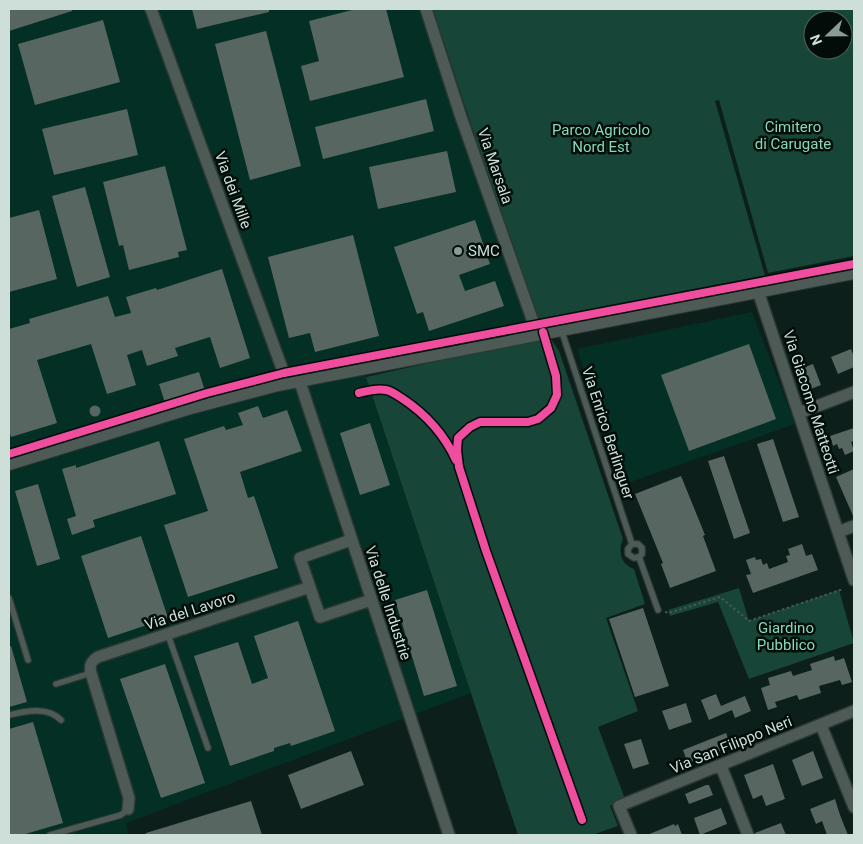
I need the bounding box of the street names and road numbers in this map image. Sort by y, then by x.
street label: Via Marsala [474,126,516,206]
street label: Via dei Mille [211,149,255,231]
street label: Via Giacomo Matteotti [779,328,843,476]
street label: Via Enrico Berlinguer [578,364,638,502]
street label: Via delle Industrie [361,544,415,662]
street label: Via del Lavoro [142,588,238,634]
street label: Via San Filippo Neri [667,712,795,778]

